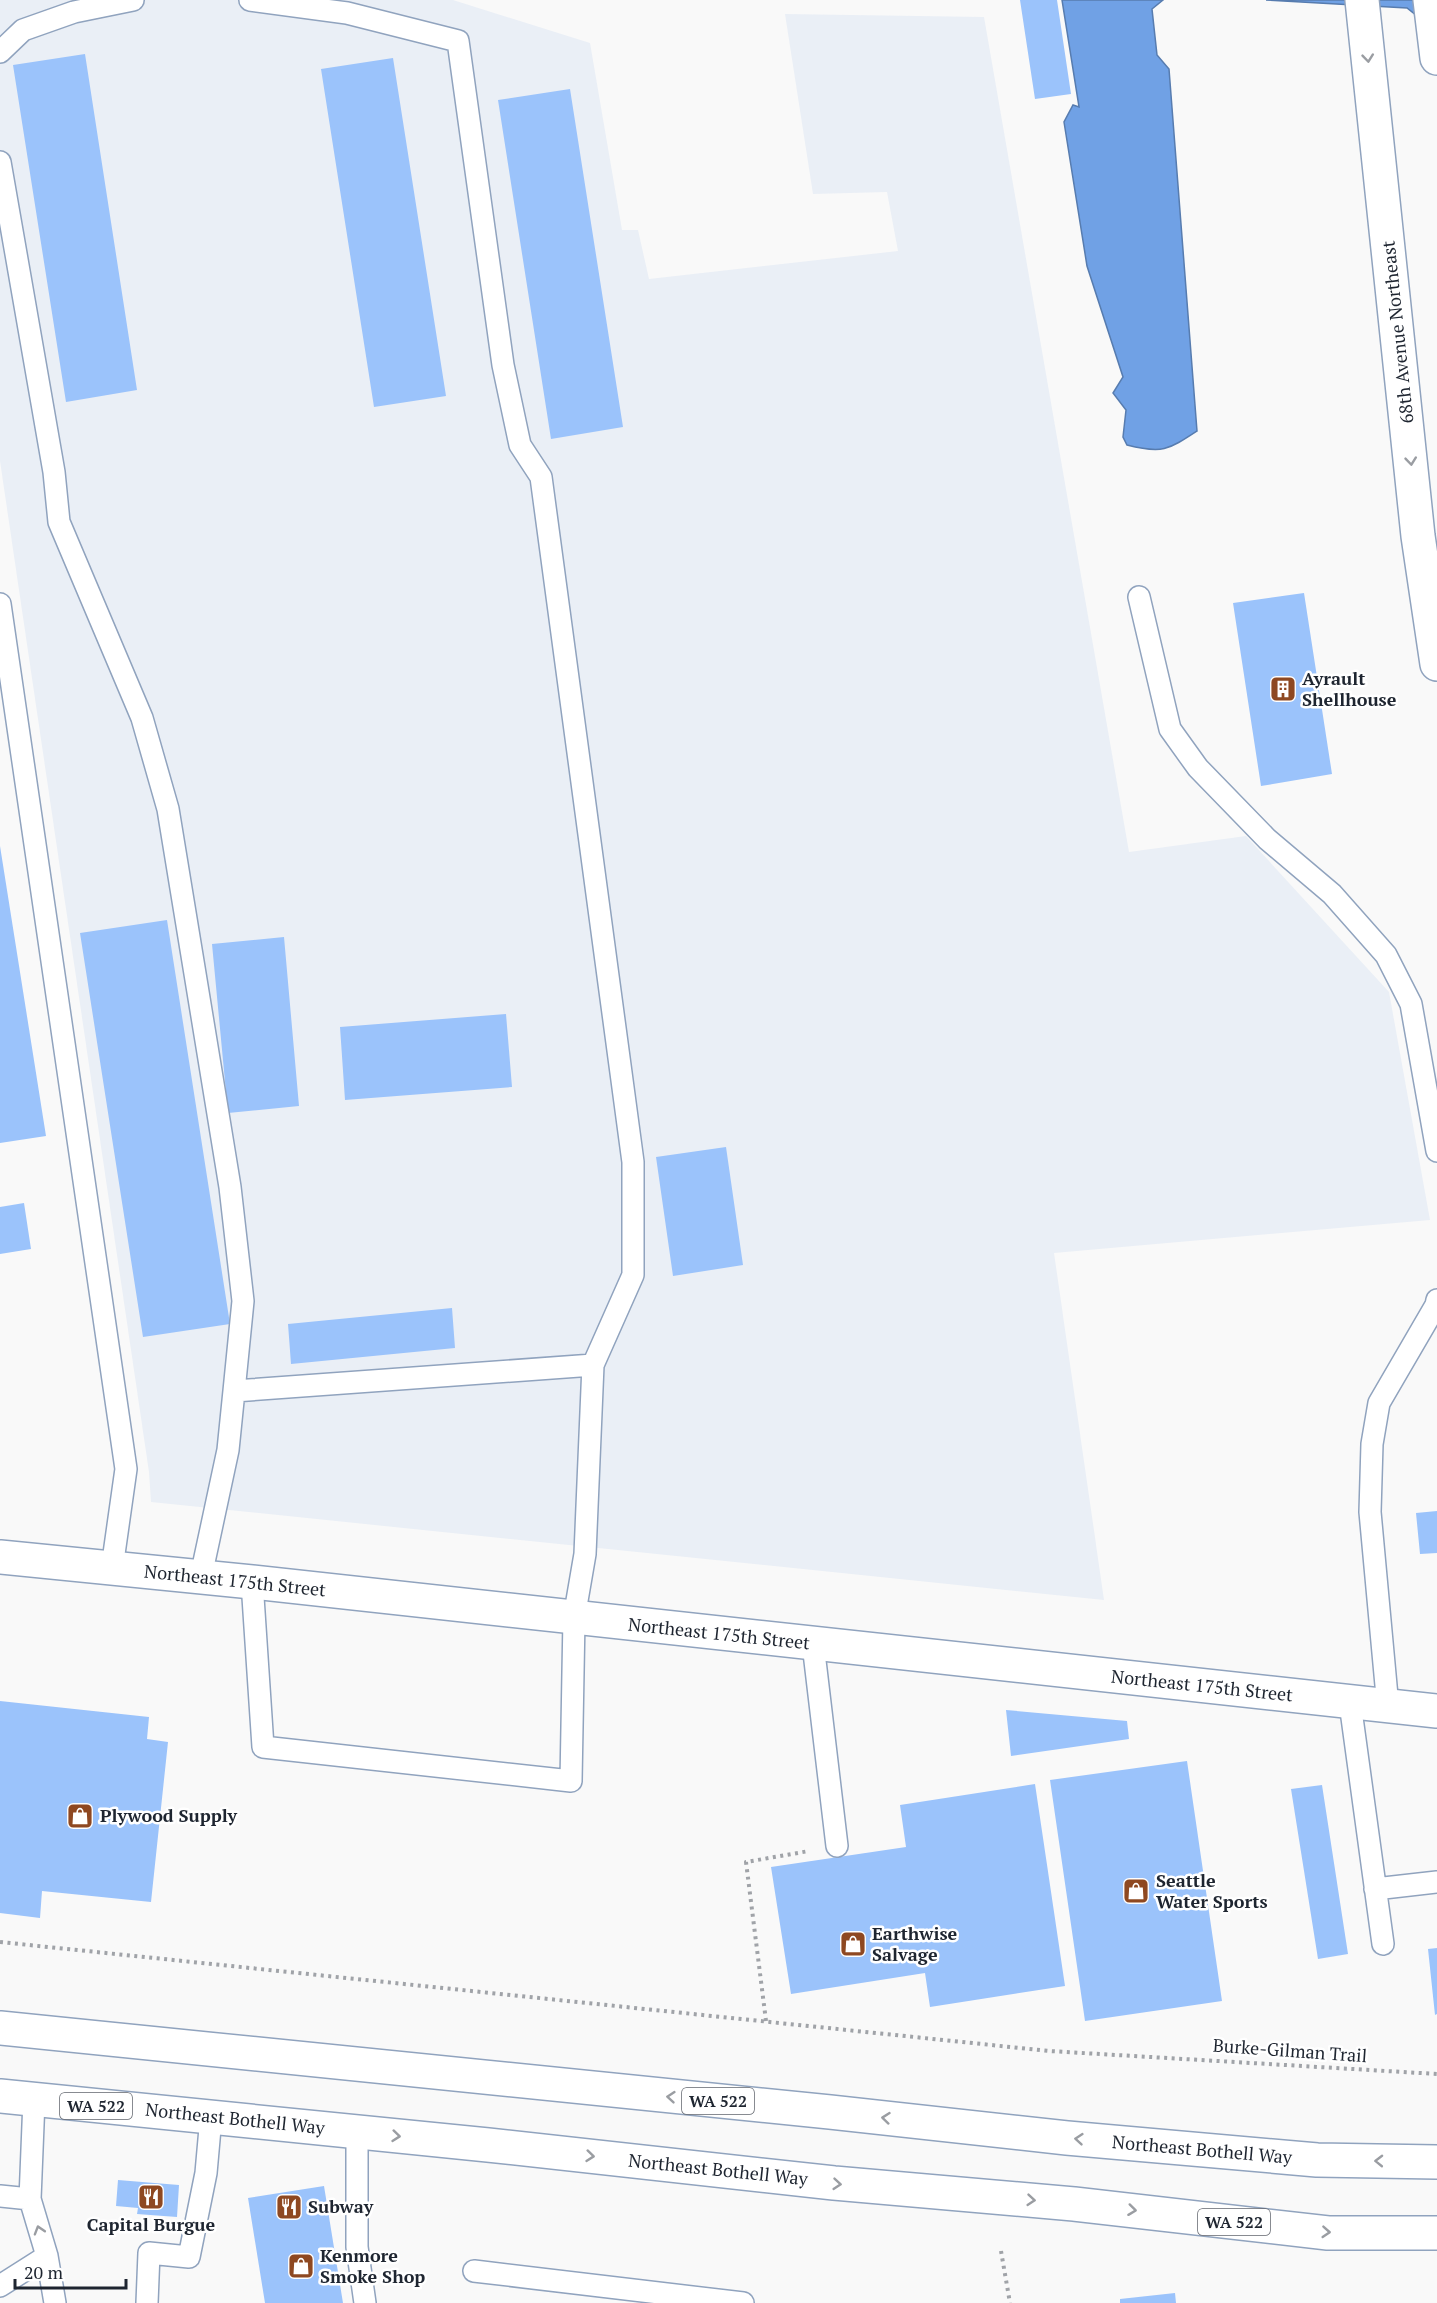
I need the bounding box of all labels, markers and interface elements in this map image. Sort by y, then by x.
one-way arrow [1362,54,1374,63]
street label: 68th Avenue Northeast [1375,239,1419,425]
one-way arrow [1404,456,1417,465]
place label: Ayrault Shellhouse [1302,666,1397,711]
building icon: Ayrault Shellhouse [1268,674,1298,704]
street label: Northeast 175th Street [143,1559,328,1602]
street label: Northeast 175th Street [627,1612,812,1655]
street label: Northeast 175th Street [1110,1664,1295,1707]
shop icon: Plywood Supply [65,1801,95,1831]
place label: Plywood Supply [100,1803,238,1827]
place label: Seattle Water Sports [1156,1868,1268,1913]
shop icon: Seattle Water Sports [1121,1876,1151,1906]
place label: Earthwise Salvage [872,1921,958,1966]
shop icon: Earthwise Salvage [838,1929,868,1959]
street label: Burke-Gilman Trail [1212,2033,1368,2067]
road number: WA 522 [682,2088,754,2114]
one-way arrow [666,2091,675,2104]
road number: WA 522 [60,2093,132,2119]
street label: Northeast Bothell Way [144,2097,327,2139]
one-way arrow [881,2112,890,2125]
one-way arrow [392,2129,401,2142]
street label: Northeast Bothell Way [1111,2129,1294,2169]
one-way arrow [1075,2133,1084,2146]
street label: Northeast Bothell Way [627,2148,810,2190]
one-way arrow [586,2149,595,2162]
one-way arrow [1374,2155,1383,2168]
one-way arrow [832,2177,841,2190]
restaurant icon: Capital Burgue [136,2182,166,2212]
restaurant icon: Subway [274,2192,304,2222]
one-way arrow [1027,2193,1036,2206]
place label: Subway [308,2194,374,2218]
one-way arrow [1128,2204,1137,2216]
road number: WA 522 [1198,2209,1270,2235]
place label: Capital Burgue [87,2212,216,2236]
one-way arrow [34,2225,46,2236]
one-way arrow [1322,2226,1331,2239]
place label: Kenmore Smoke Shop [320,2243,425,2288]
shop icon: Kenmore Smoke Shop [286,2251,316,2281]
scale bar [15,2252,126,2290]
text: 20 m [24,2260,64,2284]

